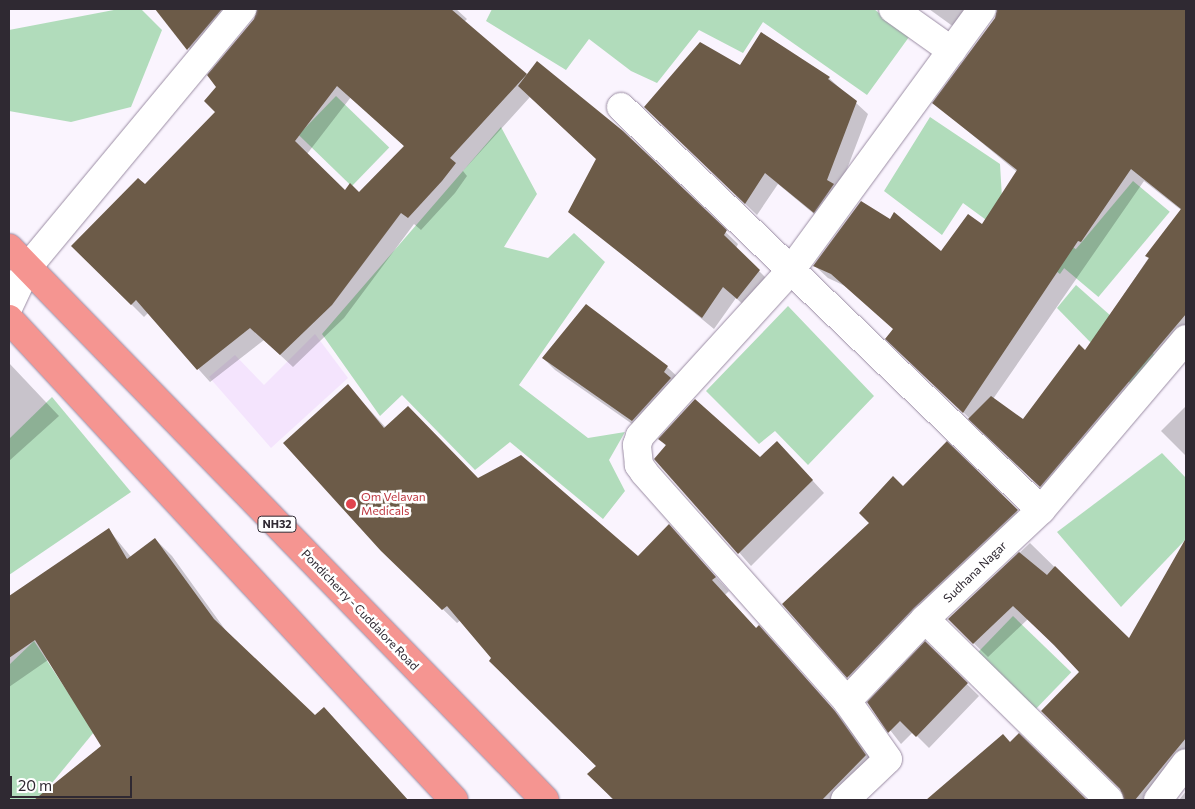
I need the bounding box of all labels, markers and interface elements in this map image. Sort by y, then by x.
place label: Om Velavan Medicals [361,490,426,518]
marker: Om Velavan Medicals [345,498,357,510]
road number: NH32 [257,516,297,532]
street label: Sudhana Nagar [940,538,1010,606]
street label: Pondicherry - Cuddalore Road [298,547,422,673]
scale bar [12,766,135,798]
text: 20 m [18,776,52,794]

